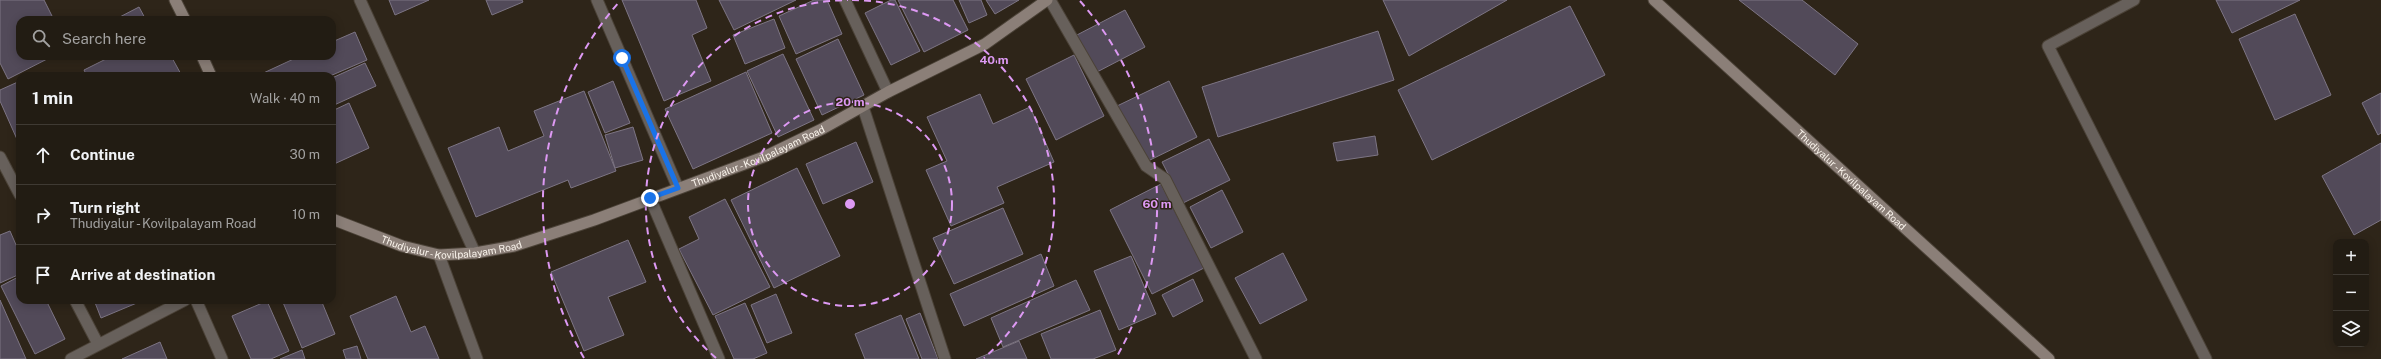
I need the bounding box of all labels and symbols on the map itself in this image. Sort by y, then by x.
route start [613,49,631,67]
text: 40 m [979,53,1009,67]
text: 20 m [836,95,865,109]
street label: Thudiyalur - Kovilpalayam Road [690,123,827,189]
street label: Thudiyalur - Kovilpalayam Road [1794,127,1909,232]
route end [641,189,659,207]
centre of rings [843,197,857,211]
text: 60 m [1142,197,1172,211]
street label: Thudiyalur - Kovilpalayam Road [380,233,523,261]

